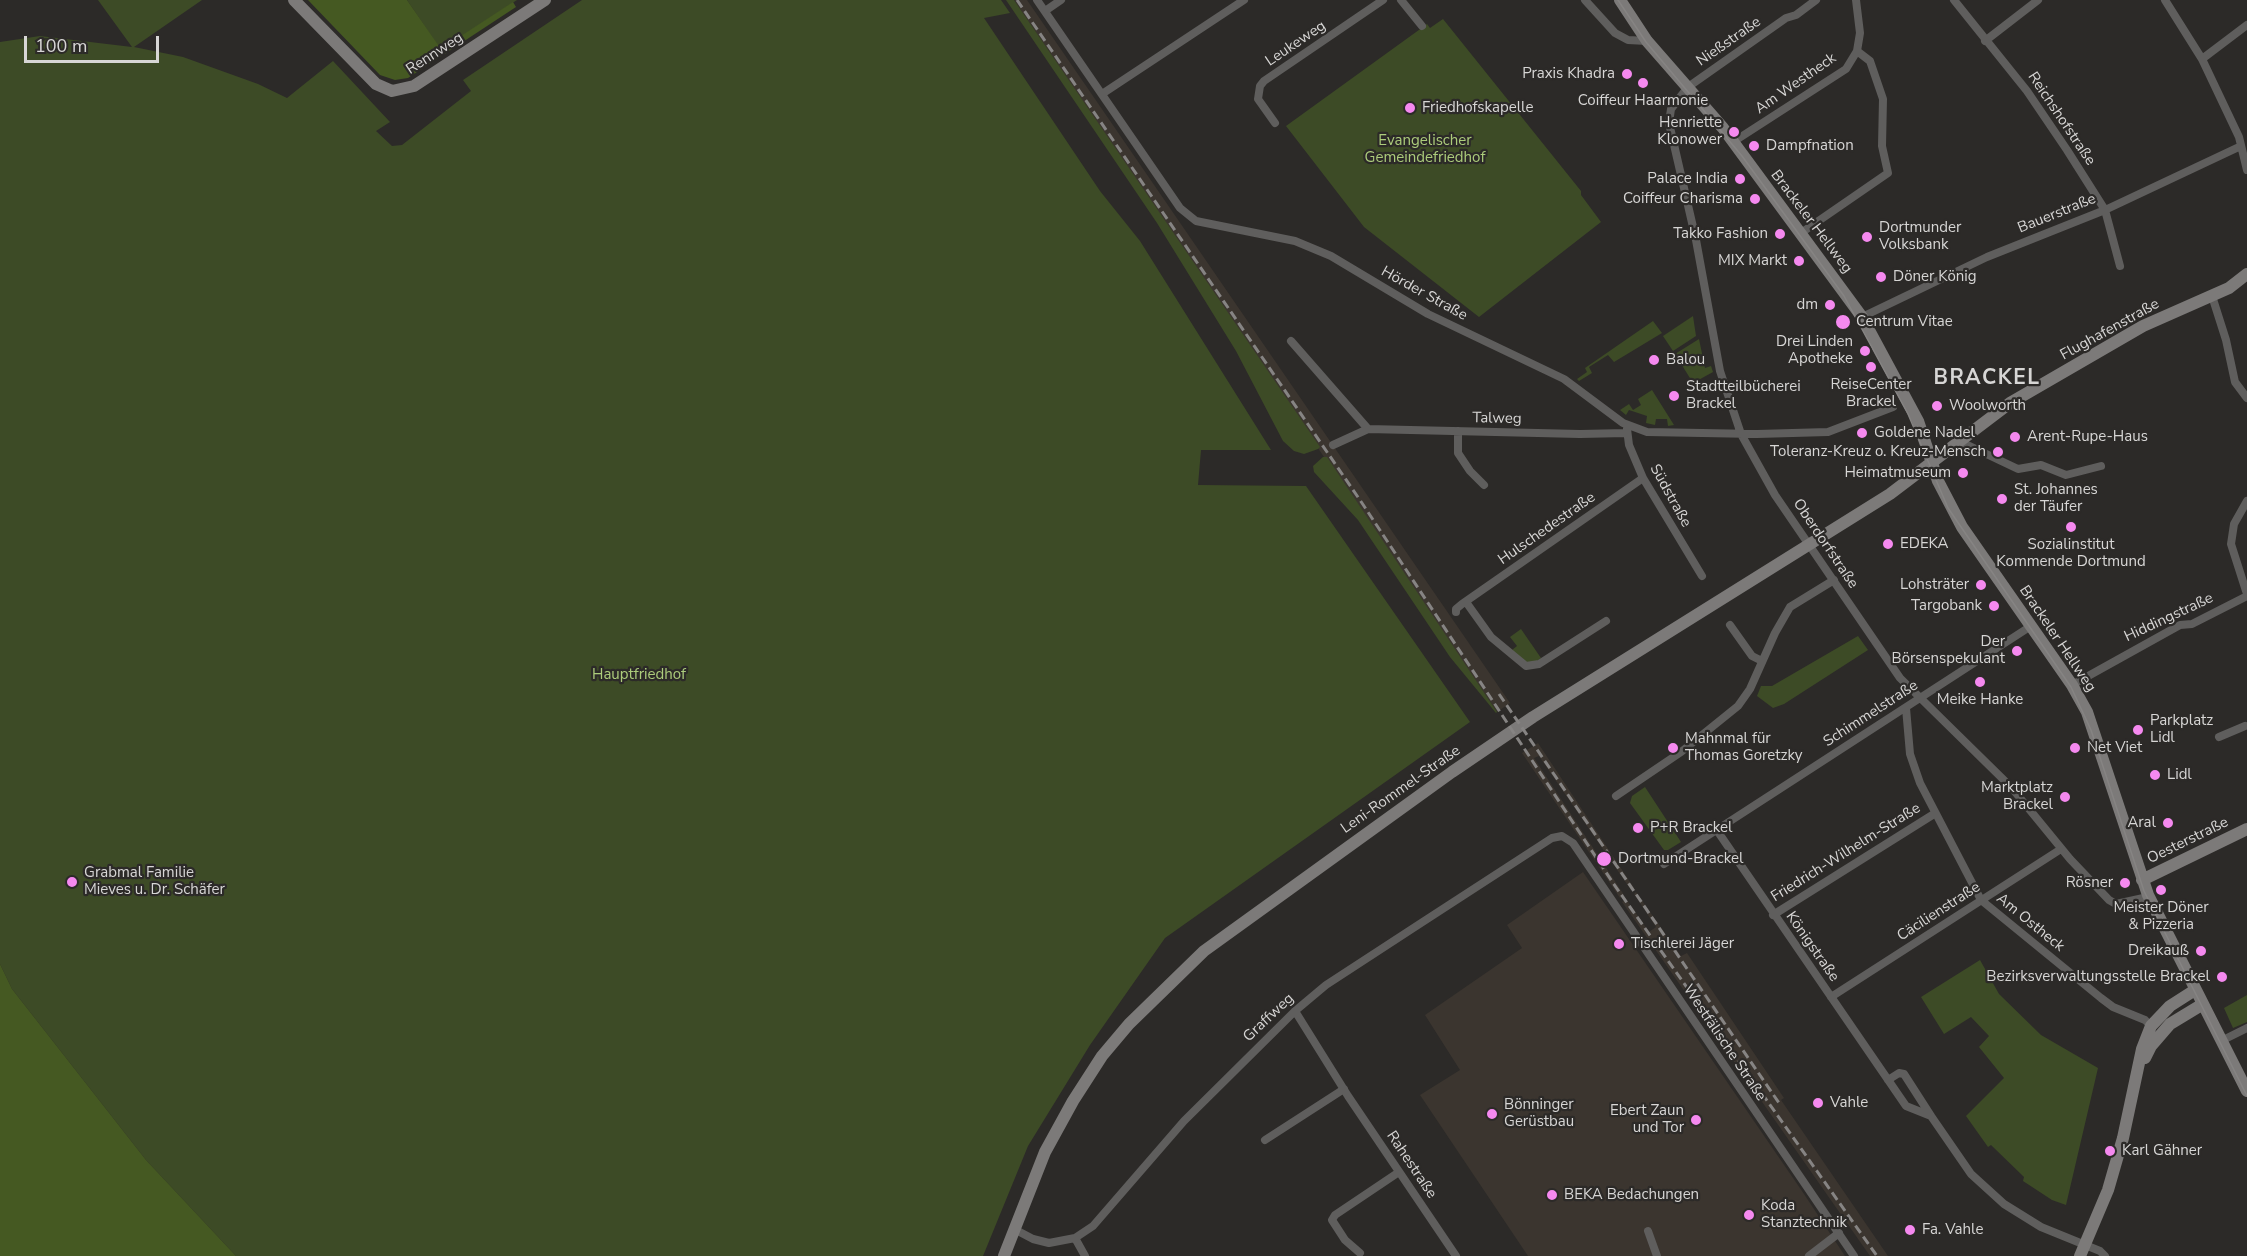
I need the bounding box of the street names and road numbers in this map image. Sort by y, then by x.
street label: Nießstraße [1693,13,1765,71]
street label: Leukeweg [1262,17,1330,71]
street label: Rennweg [403,29,467,79]
street label: Am Westheck [1752,50,1840,118]
street label: Reichshofstraße [2023,69,2099,169]
street label: Brackeler Hellweg [1766,167,1856,277]
street label: Bauerstraße [2015,190,2099,238]
street label: Hörder Straße [1378,263,1470,325]
street label: Flughafenstraße [2057,295,2163,365]
street label: Talweg [1472,410,1522,428]
street label: Südstraße [1645,461,1695,531]
street label: Hulschedestraße [1495,489,1599,569]
street label: Oberdorfstraße [1788,496,1862,592]
street label: Brackeler Hellweg [2015,582,2099,696]
street label: Hiddingstraße [2122,590,2216,646]
street label: Schimmelstraße [1820,677,1922,751]
street label: Leni-Rommel-Straße [1338,742,1464,838]
street label: Friedrich-Wilhelm-Straße [1768,800,1924,906]
street label: Oesterstraße [2145,814,2231,868]
street label: Cäcilienstraße [1894,878,1984,946]
street label: Am Ostheck [1992,890,2068,956]
street label: Königstraße [1781,909,1843,985]
street label: Westfälische Straße [1678,981,1770,1105]
street label: Graffweg [1240,990,1298,1046]
street label: Rahestraße [1382,1128,1440,1202]

